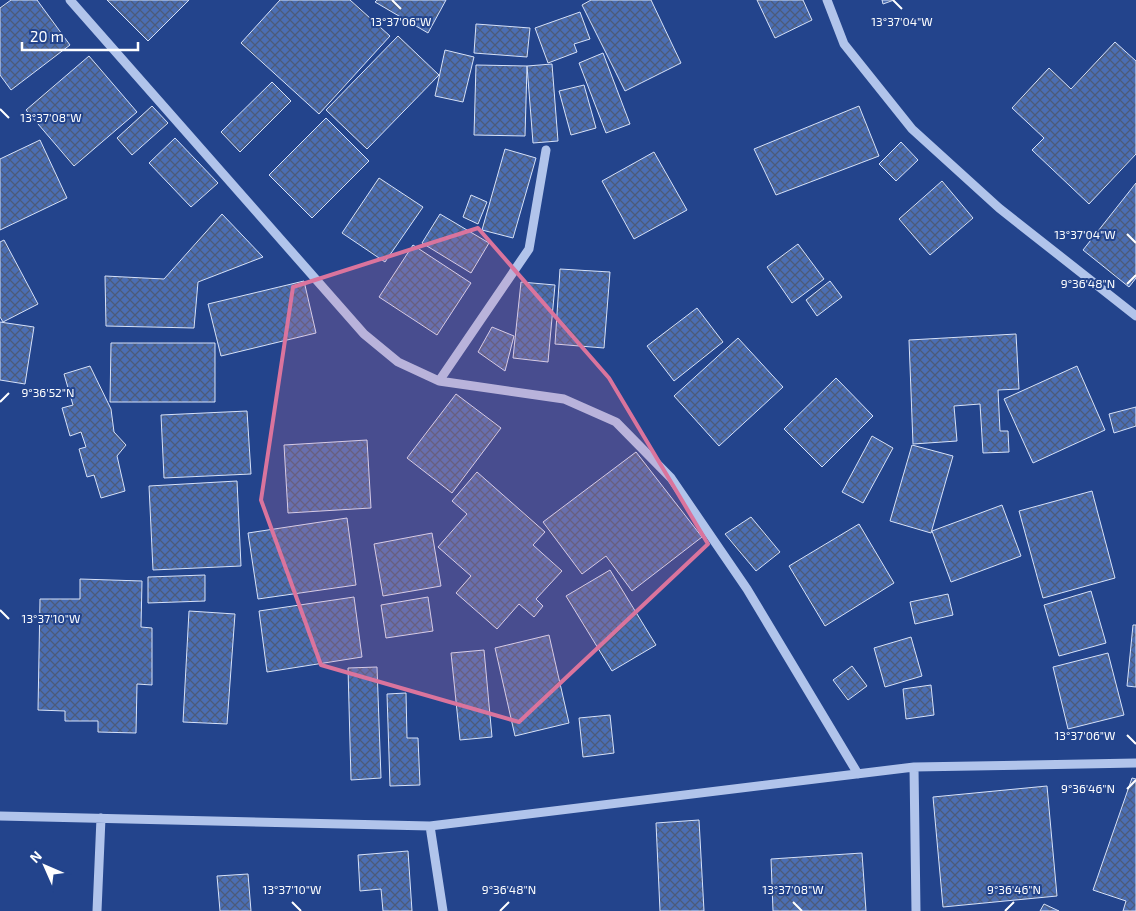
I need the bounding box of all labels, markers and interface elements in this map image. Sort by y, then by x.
text: 13°37'06"W [371,14,431,28]
text: 13°37'04"W [871,14,933,28]
scale bar [22,20,139,52]
text: 20 m [30,27,64,45]
text: 13°37'08"W [20,110,82,124]
text: 13°37'04"W [1054,227,1116,241]
text: 9°36'48"N [1061,276,1115,290]
text: 9°36'52"N [21,385,75,399]
text: 13°37'10"W [22,611,80,625]
text: 13°37'06"W [1055,728,1115,742]
text: 9°36'46"N [1061,781,1115,795]
north arrow [20,841,70,891]
text: N [26,847,45,866]
text: 13°37'10"W [263,882,321,896]
text: 9°36'48"N [482,882,536,896]
text: 13°37'08"W [762,882,824,896]
text: 9°36'46"N [987,882,1041,896]

